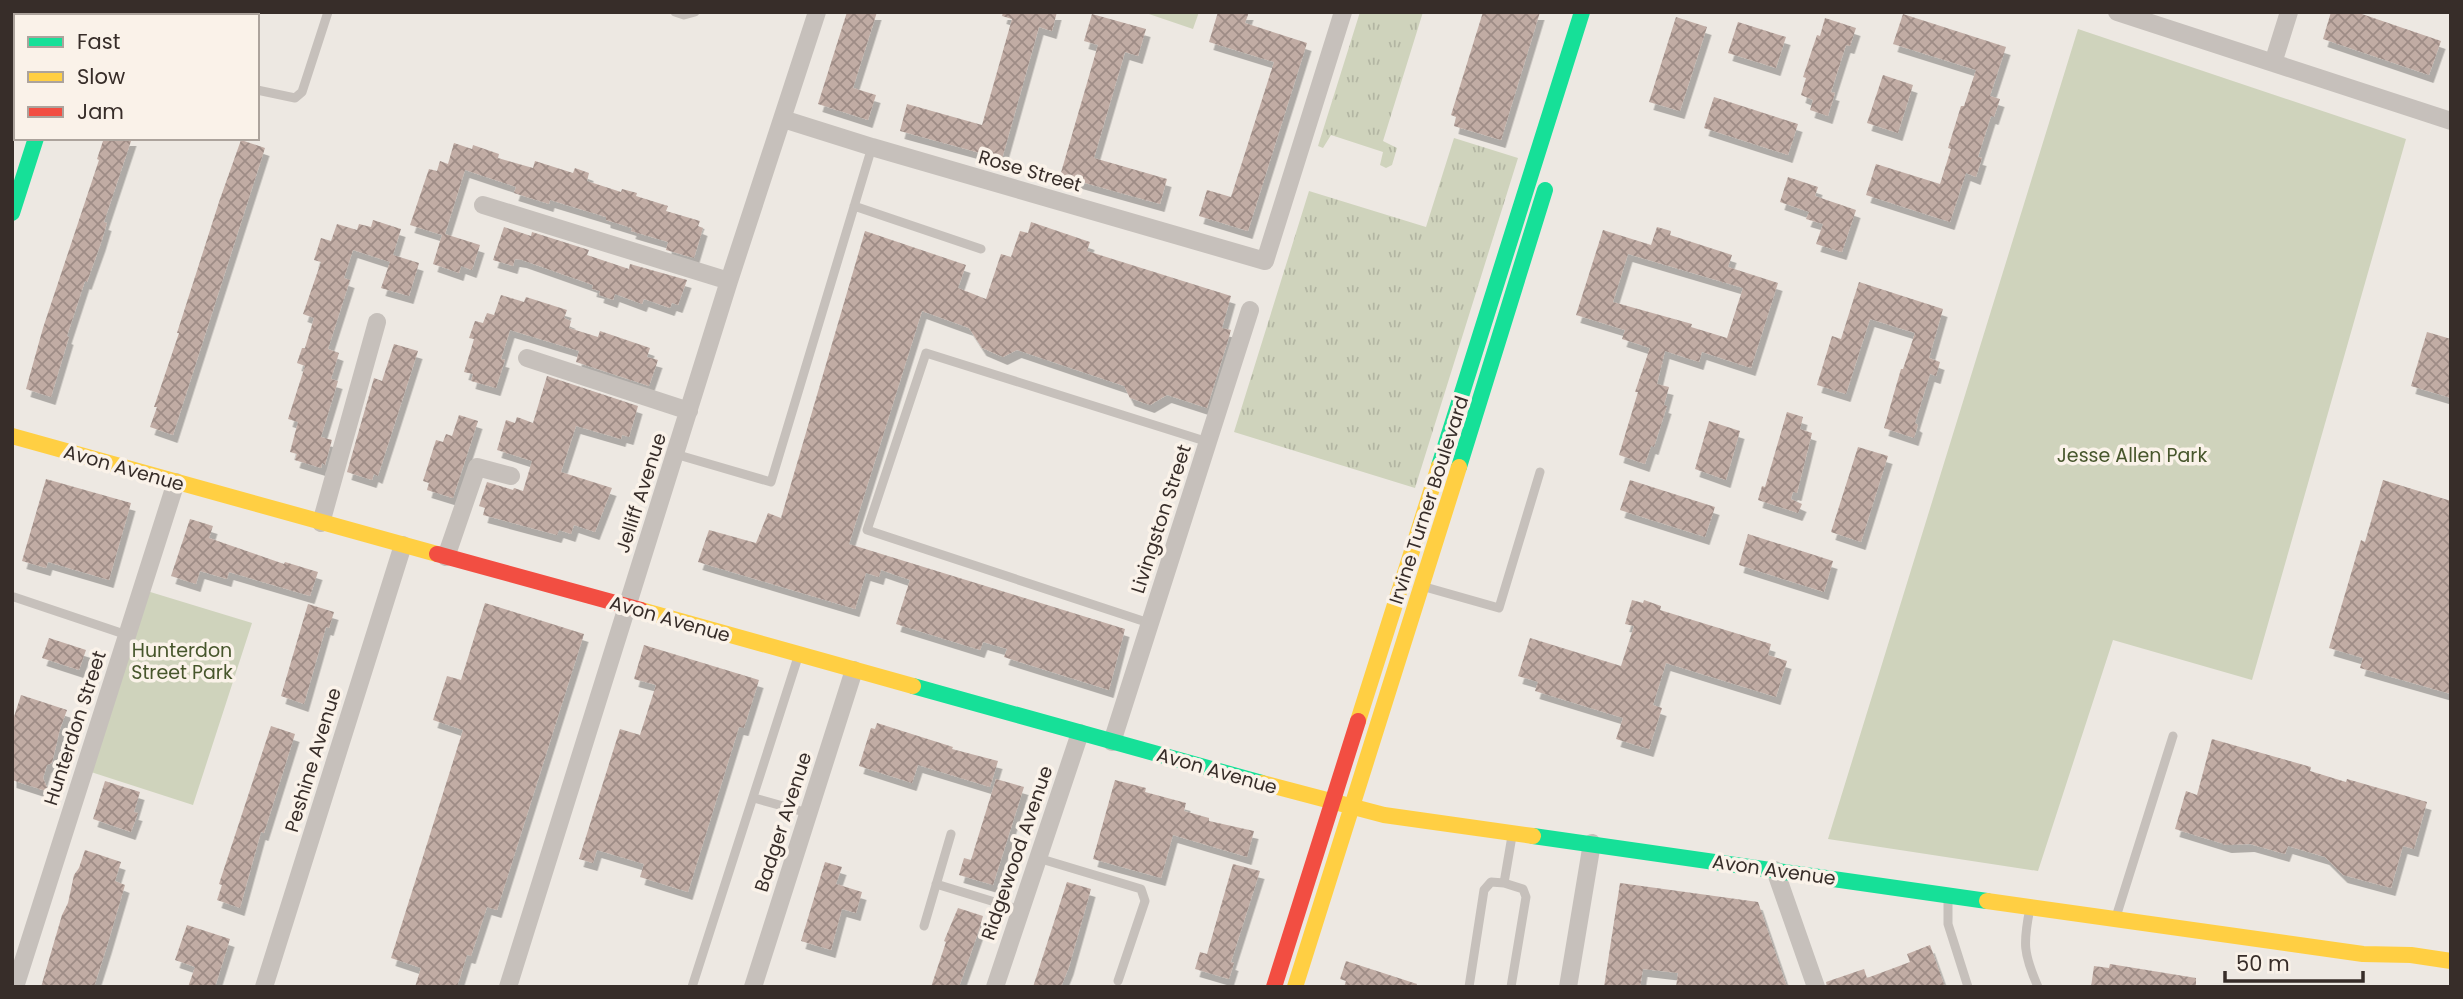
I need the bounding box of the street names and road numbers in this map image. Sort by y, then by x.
street label: Rose Street [975,143,1085,199]
street label: Irvine Turner Boulevard [1383,392,1475,608]
street label: Jelliff Avenue [609,429,673,557]
street label: Avon Avenue [61,438,187,498]
street label: Livingston Street [1124,441,1198,597]
street label: Avon Avenue [607,589,733,649]
street label: Hunterdon Street [37,647,113,809]
street label: Peshine Avenue [278,684,348,836]
street label: Avon Avenue [1154,741,1280,801]
street label: Badger Avenue [748,749,818,895]
street label: Ridgewood Avenue [974,762,1060,944]
street label: Avon Avenue [1711,848,1837,892]

